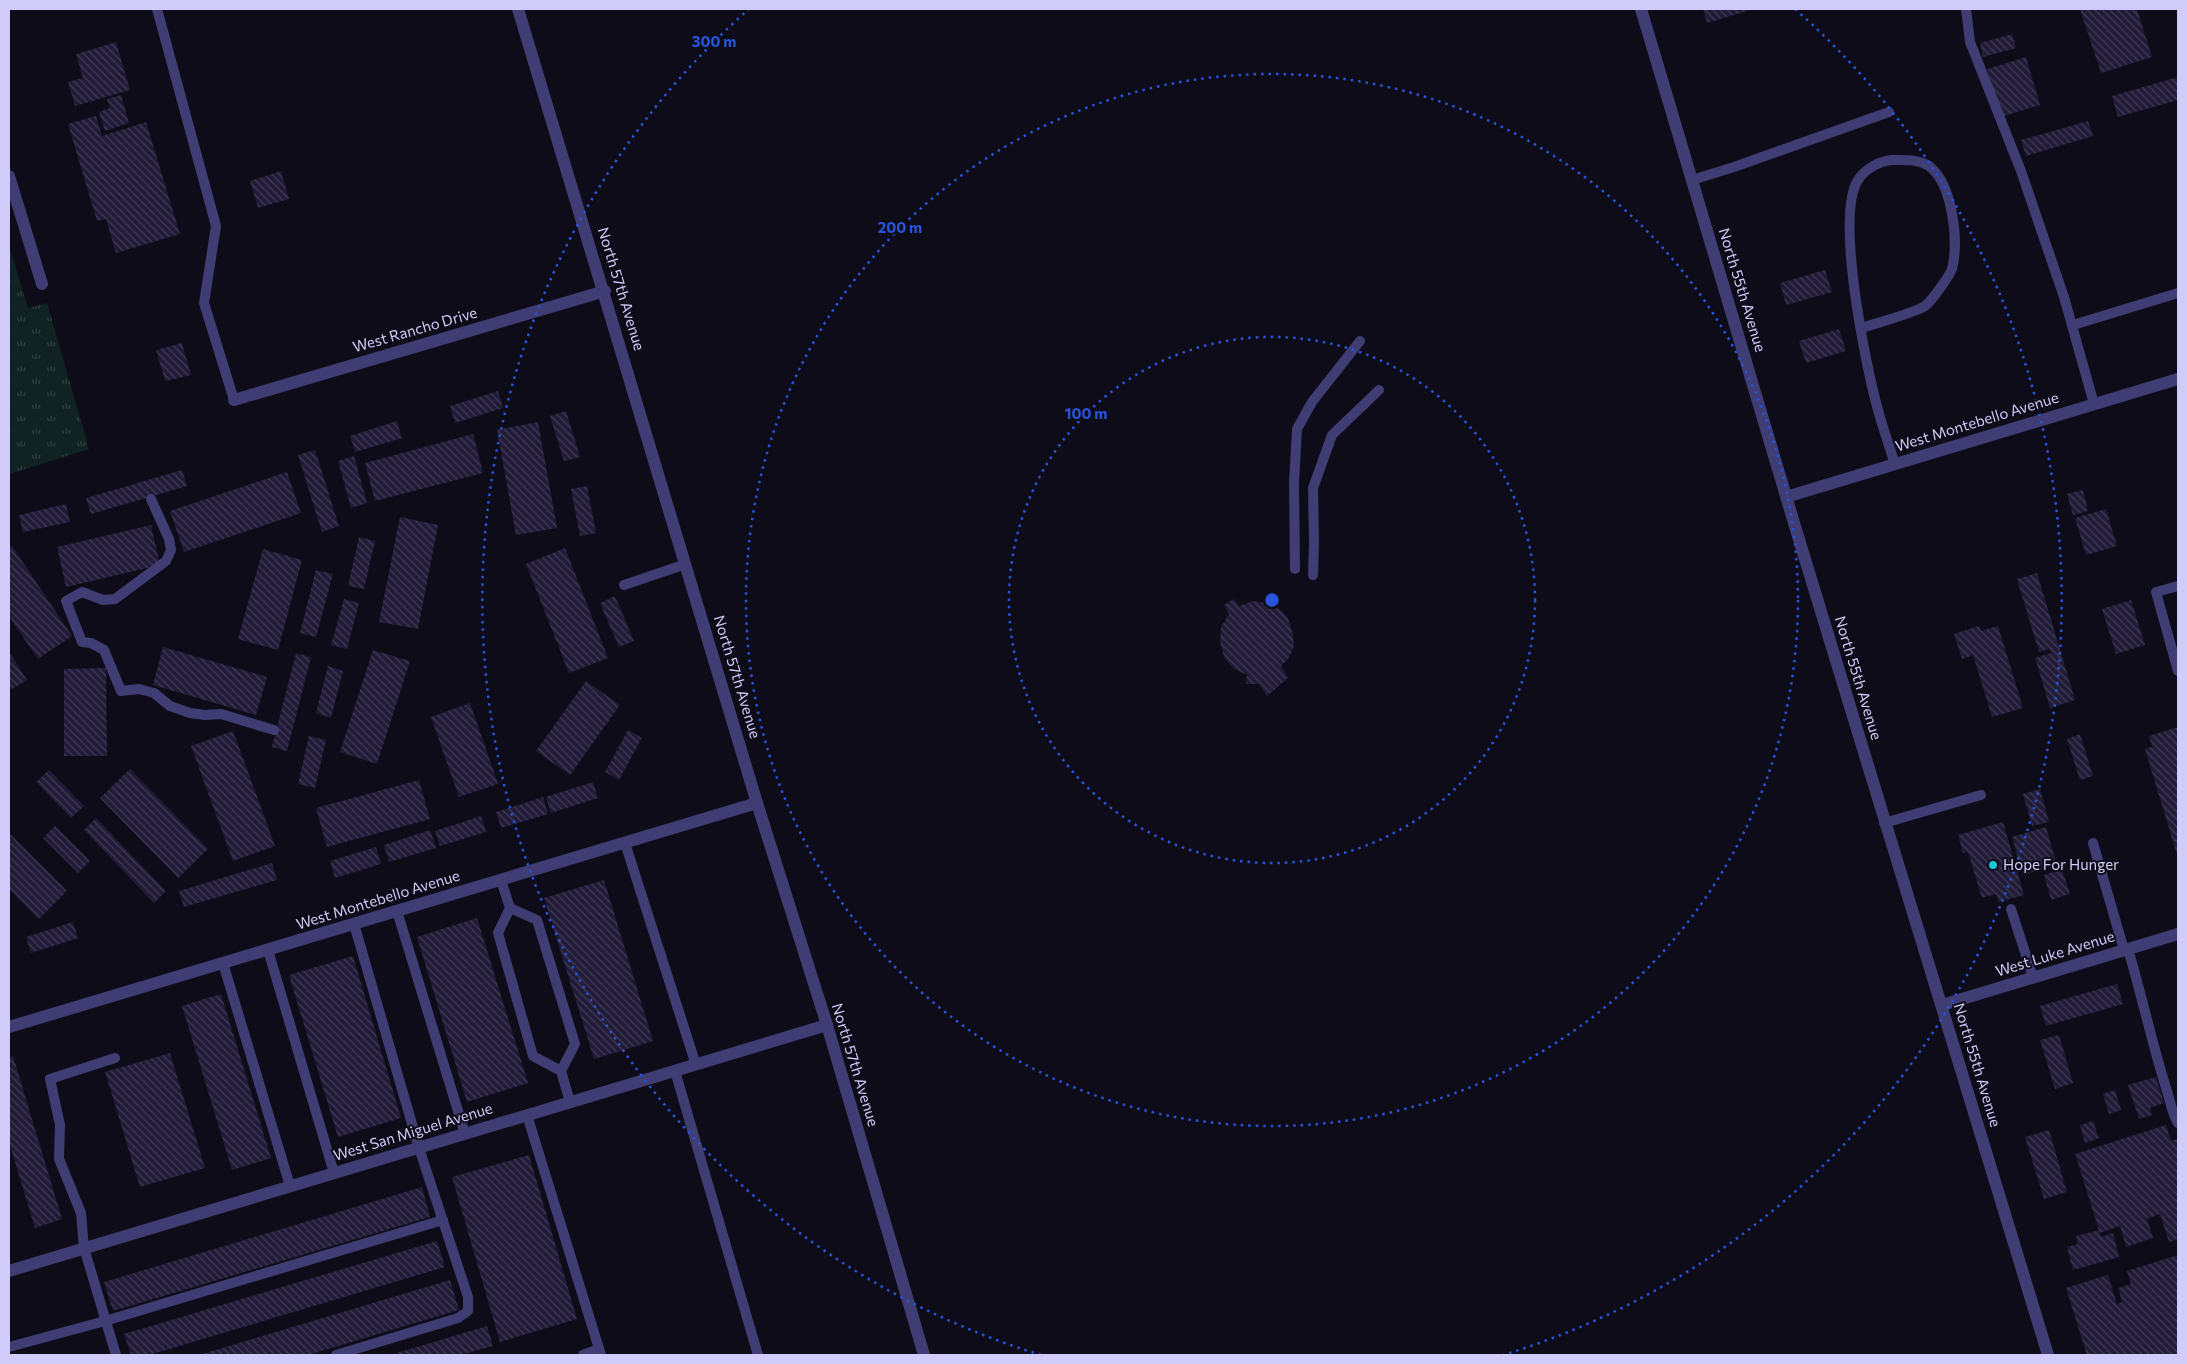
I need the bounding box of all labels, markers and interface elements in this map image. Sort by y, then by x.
text: 300 m [692,32,736,50]
text: 200 m [878,218,922,236]
street label: North 57th Avenue [595,225,649,353]
street label: North 55th Avenue [1716,226,1770,354]
street label: West Rancho Drive [350,303,479,355]
street label: West Montebello Avenue [1893,388,2061,455]
text: 100 m [1065,404,1107,422]
centre of rings [1263,591,1281,609]
street label: North 57th Avenue [711,613,765,741]
street label: North 55th Avenue [1832,614,1886,742]
place label: Hope For Hunger [2003,855,2119,873]
marker: Hope For Hunger [1987,859,1999,871]
street label: West Montebello Avenue [294,866,462,933]
street label: West Luke Avenue [1993,926,2116,980]
street label: North 57th Avenue [829,1001,883,1129]
street label: North 55th Avenue [1951,1001,2005,1129]
street label: West San Miguel Avenue [331,1098,495,1164]

